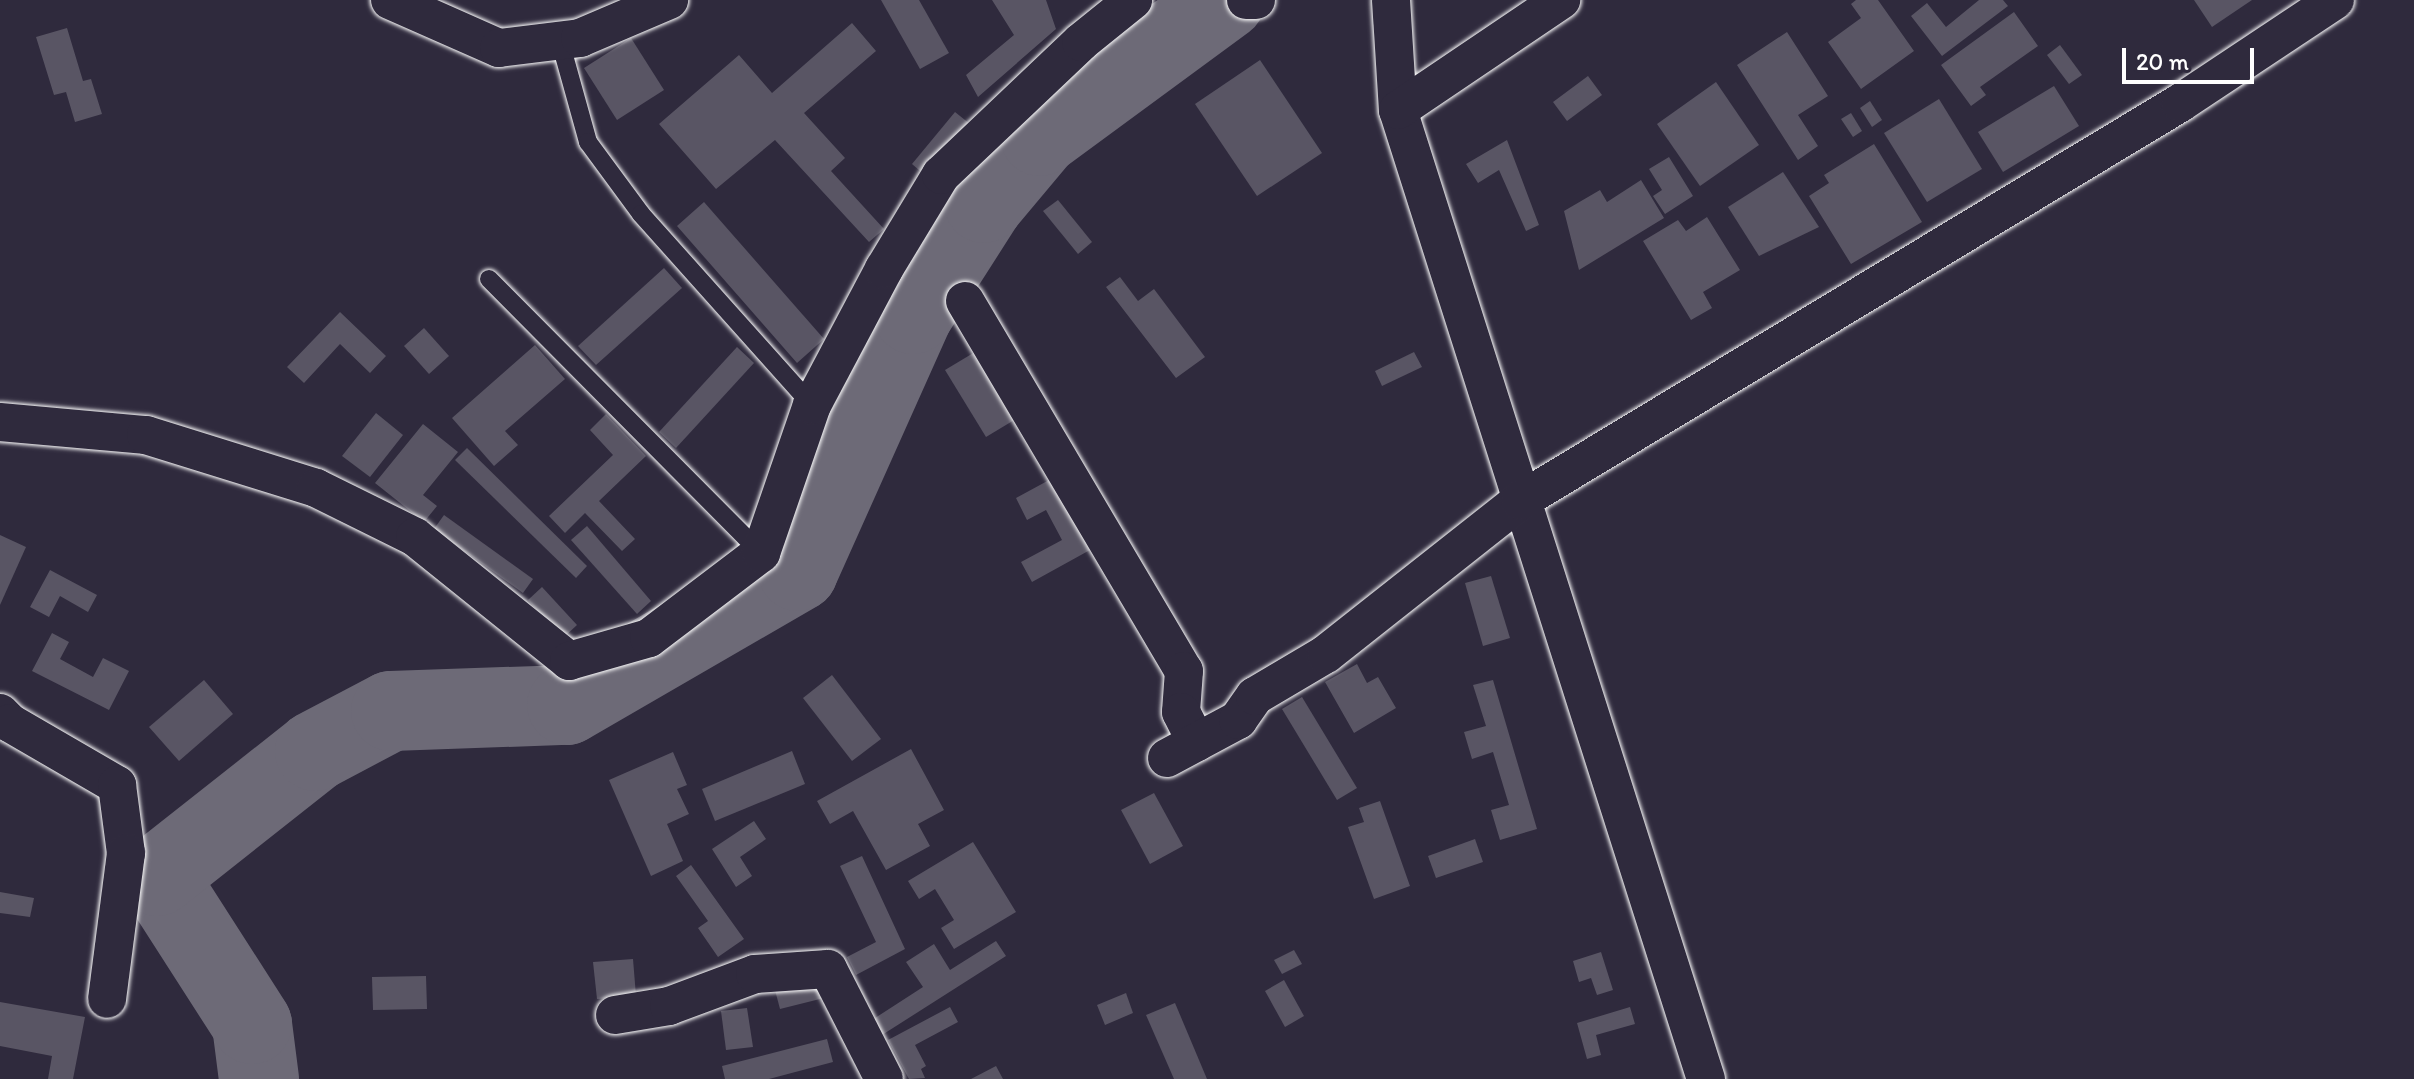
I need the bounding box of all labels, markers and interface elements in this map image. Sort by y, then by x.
scale bar [2126,32,2258,82]
text: 20 m [2136,47,2189,76]

